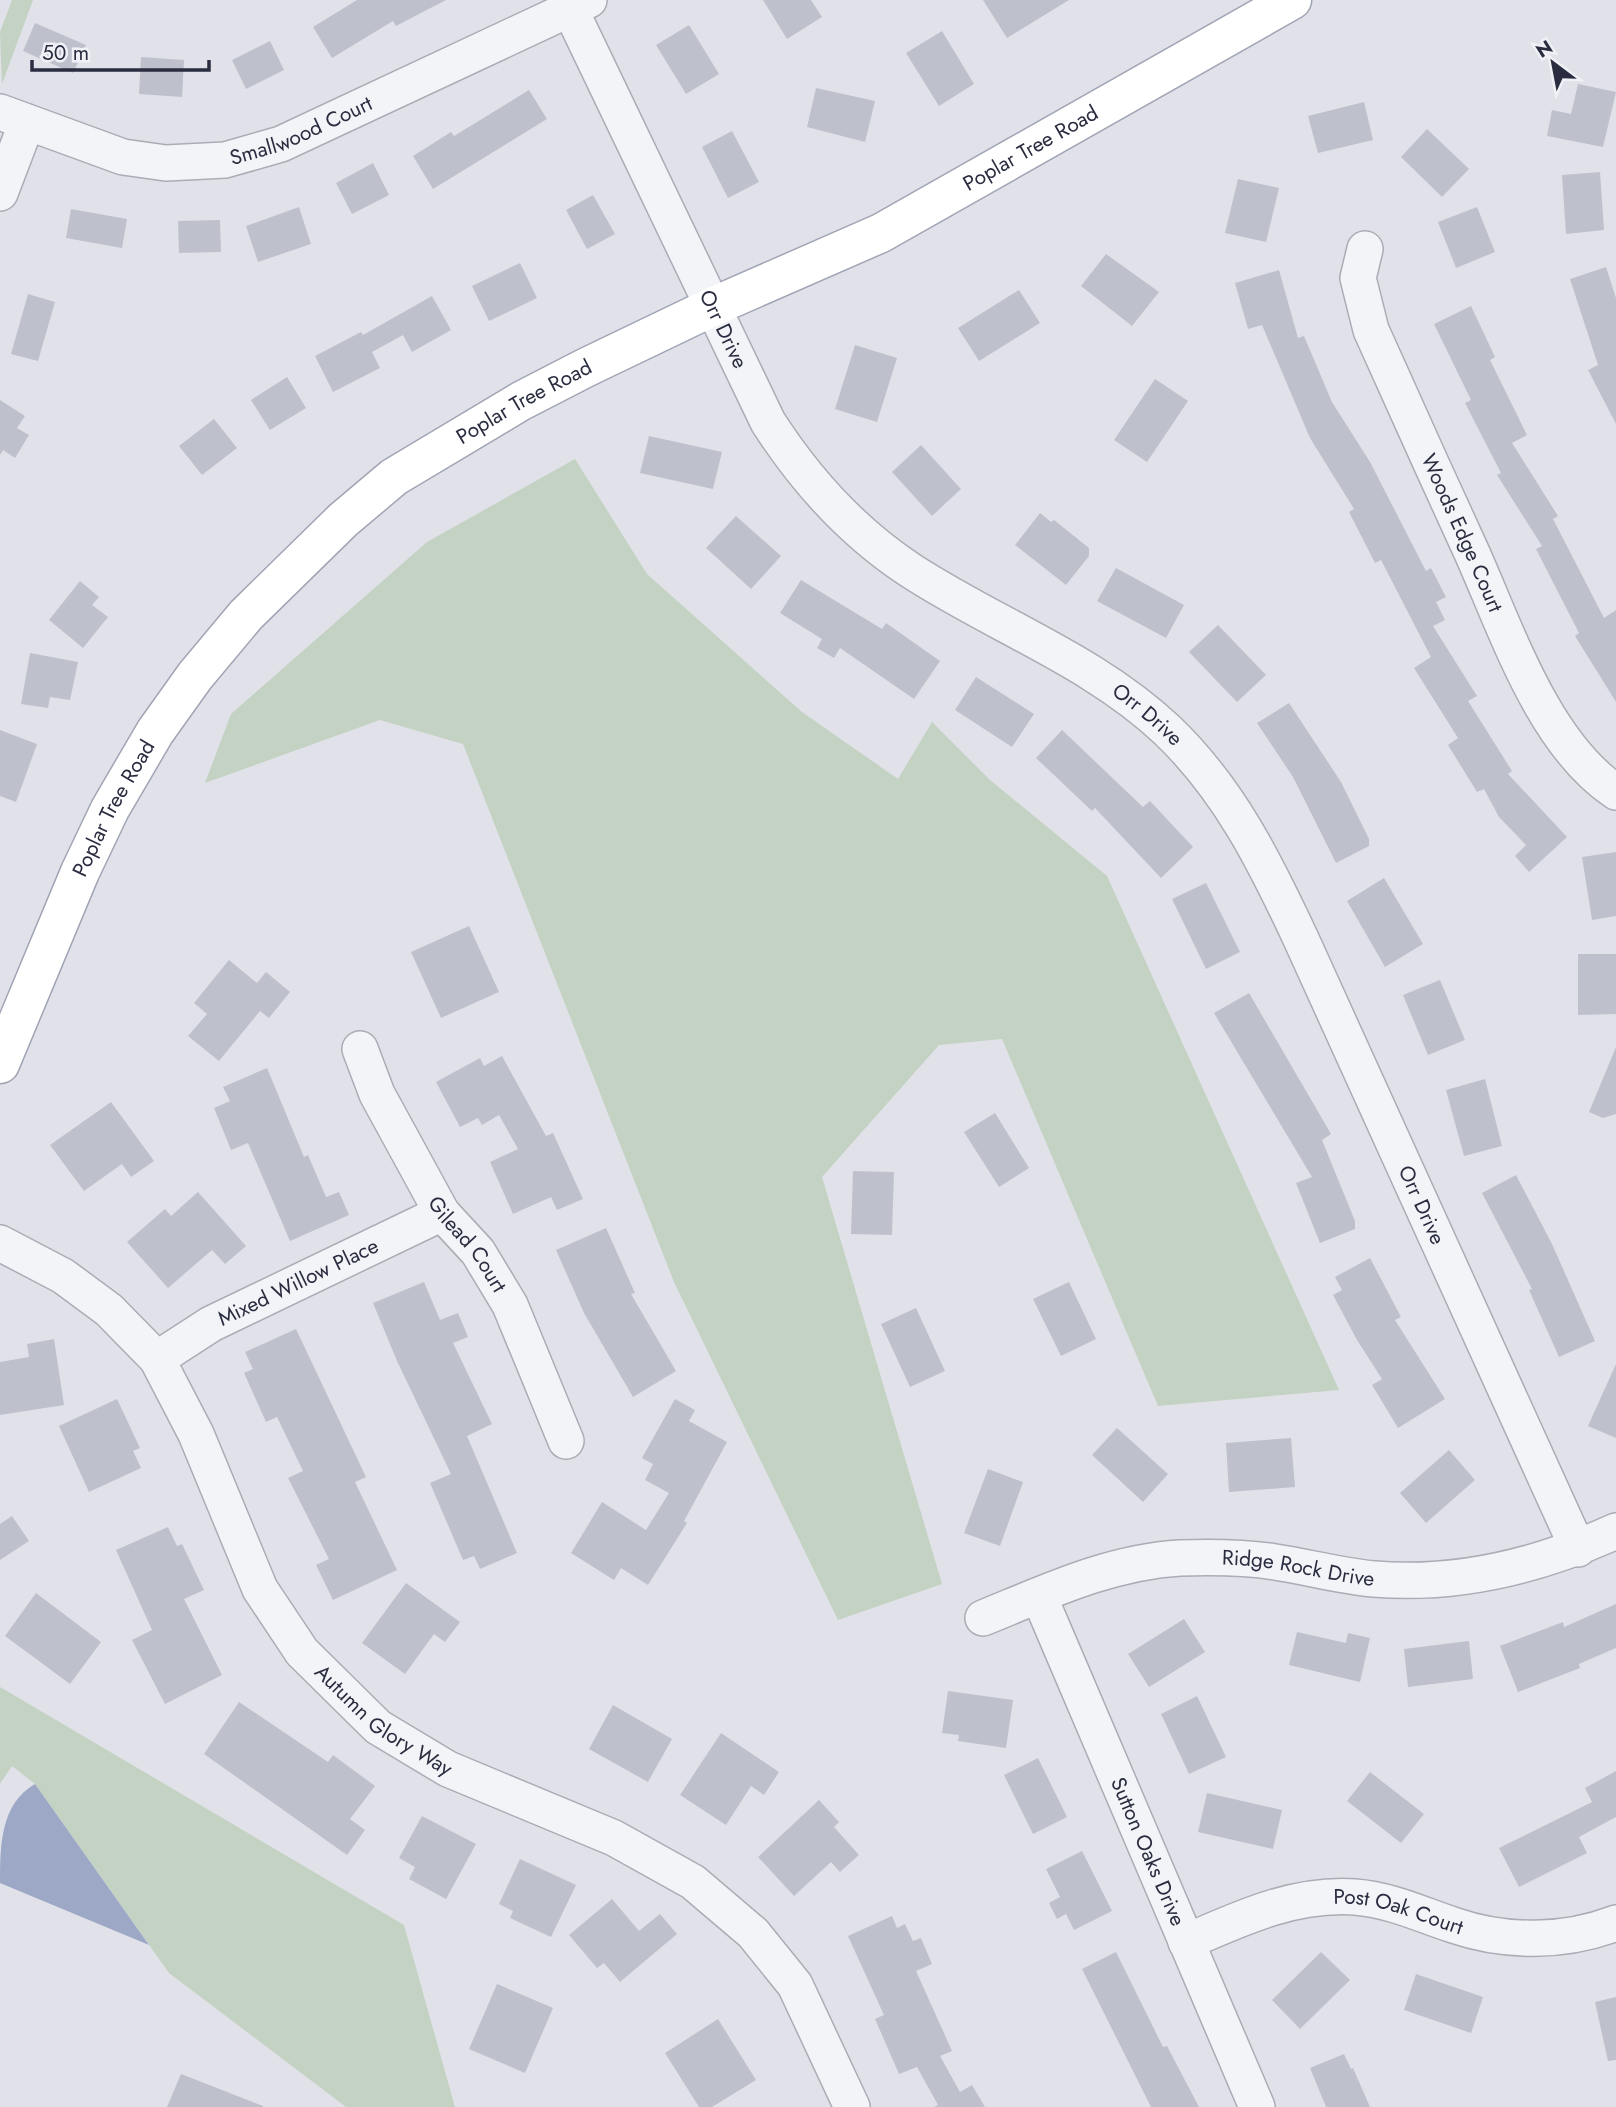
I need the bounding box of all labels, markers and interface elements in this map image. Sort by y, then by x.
scale bar [32,28,208,72]
north arrow [1518,28,1588,98]
text: N [1531,34,1558,64]
text: 50 m [42,38,89,68]
street label: Smallwood Court [226,88,377,173]
street label: Poplar Tree Road [957,98,1104,199]
street label: Orr Drive [692,285,755,374]
street label: Poplar Tree Road [450,352,597,452]
street label: Woods Edge Court [1414,449,1511,617]
street label: Orr Drive [1106,676,1190,753]
street label: Poplar Tree Road [65,734,162,882]
street label: Orr Drive [1391,1160,1453,1250]
street label: Gilead Court [421,1191,514,1298]
street label: Mixed Willow Place [213,1231,384,1334]
street label: Ridge Rock Drive [1222,1543,1376,1594]
street label: Autumn Glory Way [308,1657,459,1784]
street label: Sutton Oaks Drive [1103,1773,1193,1931]
street label: Post Oak Court [1333,1882,1467,1942]

